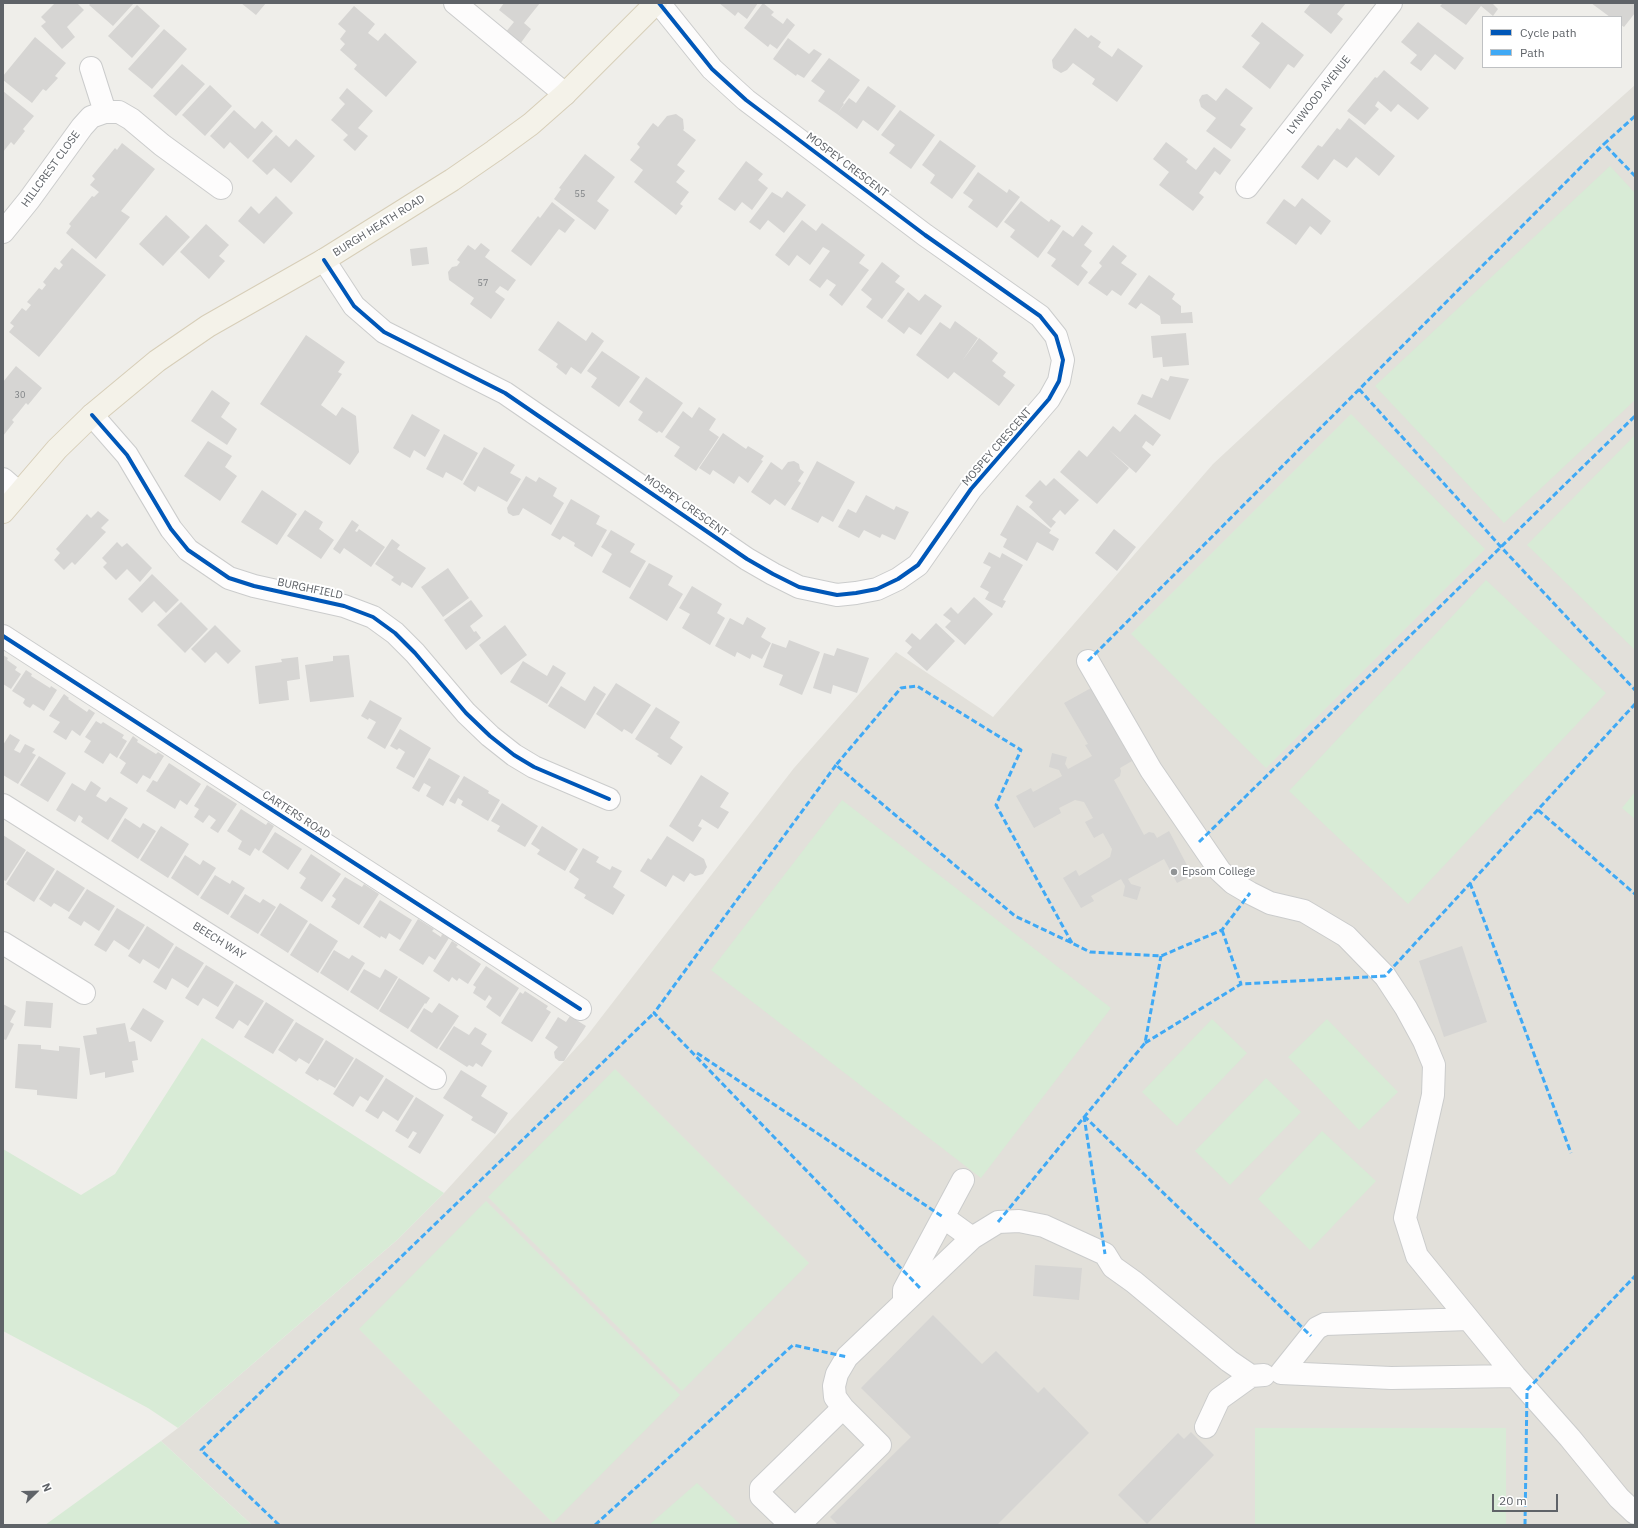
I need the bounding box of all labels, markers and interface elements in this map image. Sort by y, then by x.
legend [1482,16,1622,68]
text: Cycle path [1520,25,1577,40]
text: Path [1520,45,1545,60]
street label: LYNWOOD AVENUE [1284,53,1354,137]
street label: HILLCREST CLOSE [19,128,83,210]
street label: MOSPEY CRESCENT [803,130,891,200]
house number: 55 [575,189,585,199]
street label: BURGH HEATH ROAD [331,192,427,260]
house number: 57 [478,278,488,288]
house number: 30 [15,390,25,400]
street label: MOSPEY CRESCENT [960,405,1034,489]
street label: MOSPEY CRESCENT [642,472,730,540]
street label: BURGHFIELD [276,576,344,602]
street label: CARTERS ROAD [260,788,332,842]
place label: Epsom College [1182,865,1255,879]
marker: Epsom College [1169,867,1179,877]
street label: BEECH WAY [190,920,248,962]
north arrow [16,1472,56,1512]
text: N [39,1481,55,1494]
scale bar [1494,1486,1560,1512]
text: 20 m [1499,1493,1527,1508]

